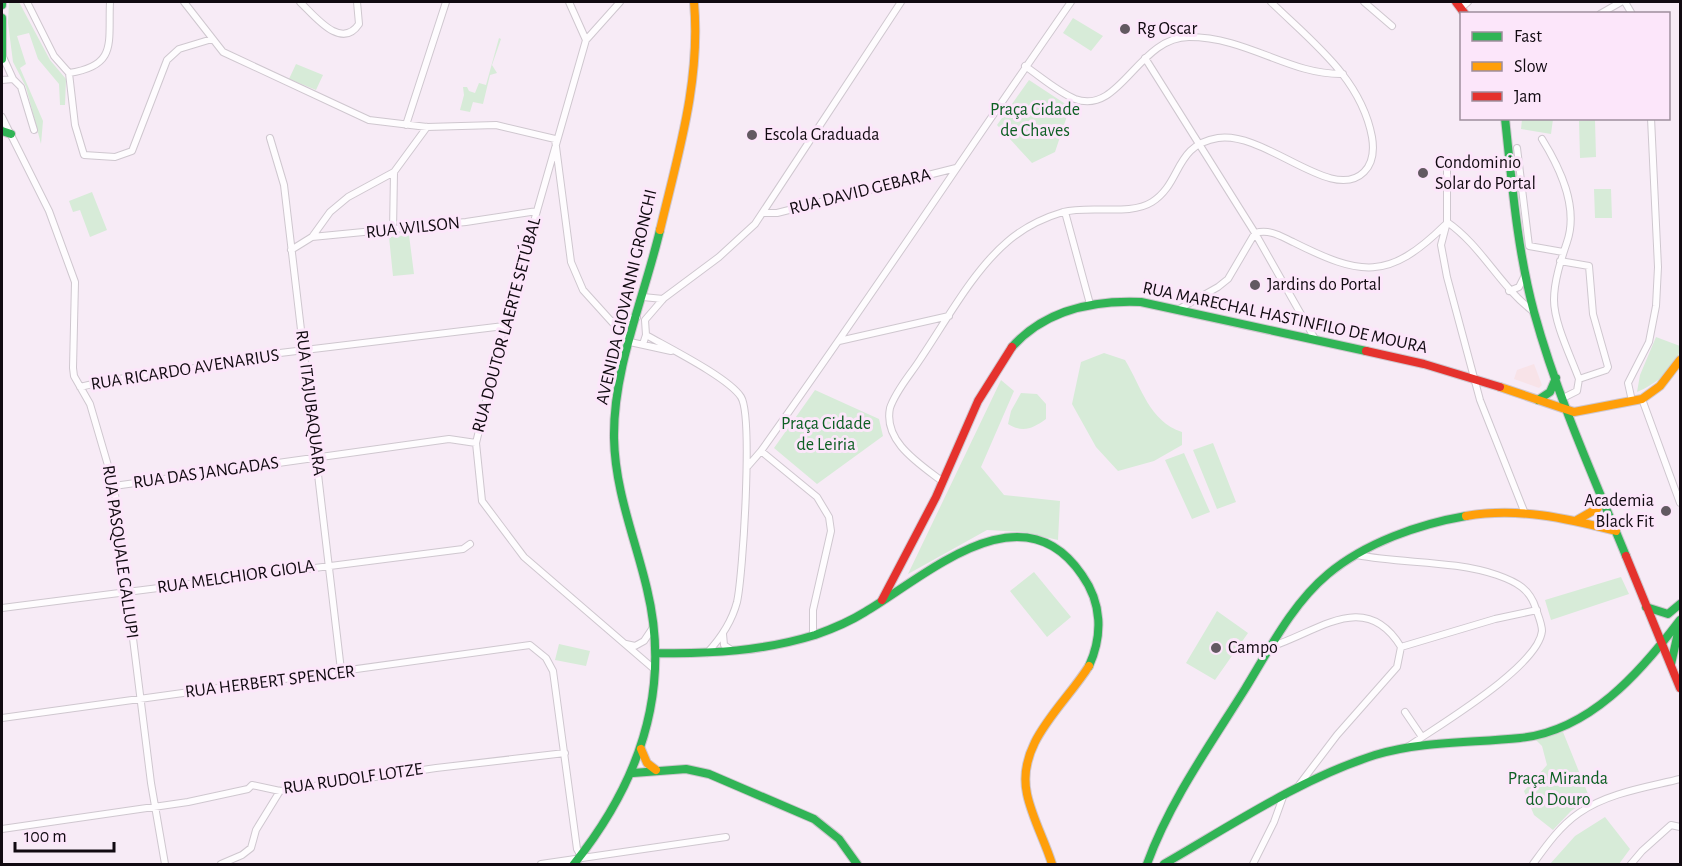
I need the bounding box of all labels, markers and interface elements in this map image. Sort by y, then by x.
legend [1460,12,1670,120]
place label: Rg Oscar [1137,20,1197,38]
marker: Rg Oscar [1118,22,1132,36]
text: Fast [1514,28,1542,46]
text: Slow [1514,58,1547,76]
text: Jam [1514,88,1542,106]
park label: Praça Cidade de Chaves [990,101,1080,140]
place label: Escola Graduada [764,126,880,144]
marker: Escola Graduada [745,128,759,142]
place label: Condominio Solar do Portal [1435,154,1536,193]
street label: RUA DAVID GEBARA [788,166,933,218]
marker: Condominio Solar do Portal [1416,166,1430,180]
street label: AVENIDA GIOVANNI GRONCHI [593,188,661,406]
street label: RUA WILSON [365,214,461,242]
street label: RUA DOUTOR LAERTE SETÚBAL [467,214,545,435]
place label: Jardins do Portal [1267,276,1381,294]
marker: Jardins do Portal [1248,278,1262,292]
street label: RUA MARECHAL HASTINFILO DE MOURA [1141,279,1430,357]
street label: RUA ITAJUBAQUARA [292,329,328,477]
street label: RUA RICARDO AVENARIUS [90,346,280,394]
park label: Praça Cidade de Leiria [781,415,871,454]
street label: RUA DAS JANGADAS [132,454,280,492]
street label: RUA PASQUALE GALLUPI [99,464,141,640]
place label: Academia Black Fit [1584,492,1654,531]
marker: Academia Black Fit [1659,504,1673,518]
street label: RUA MELCHIOR GIOLA [156,557,317,597]
place label: Campo [1228,639,1278,657]
marker: Campo [1209,641,1223,655]
street label: RUA HERBERT SPENCER [184,663,356,701]
street label: RUA RUDOLF LOTZE [282,760,424,798]
park label: Praça Miranda do Douro [1508,770,1608,809]
scale bar [15,815,114,853]
text: 100 m [24,828,67,846]

